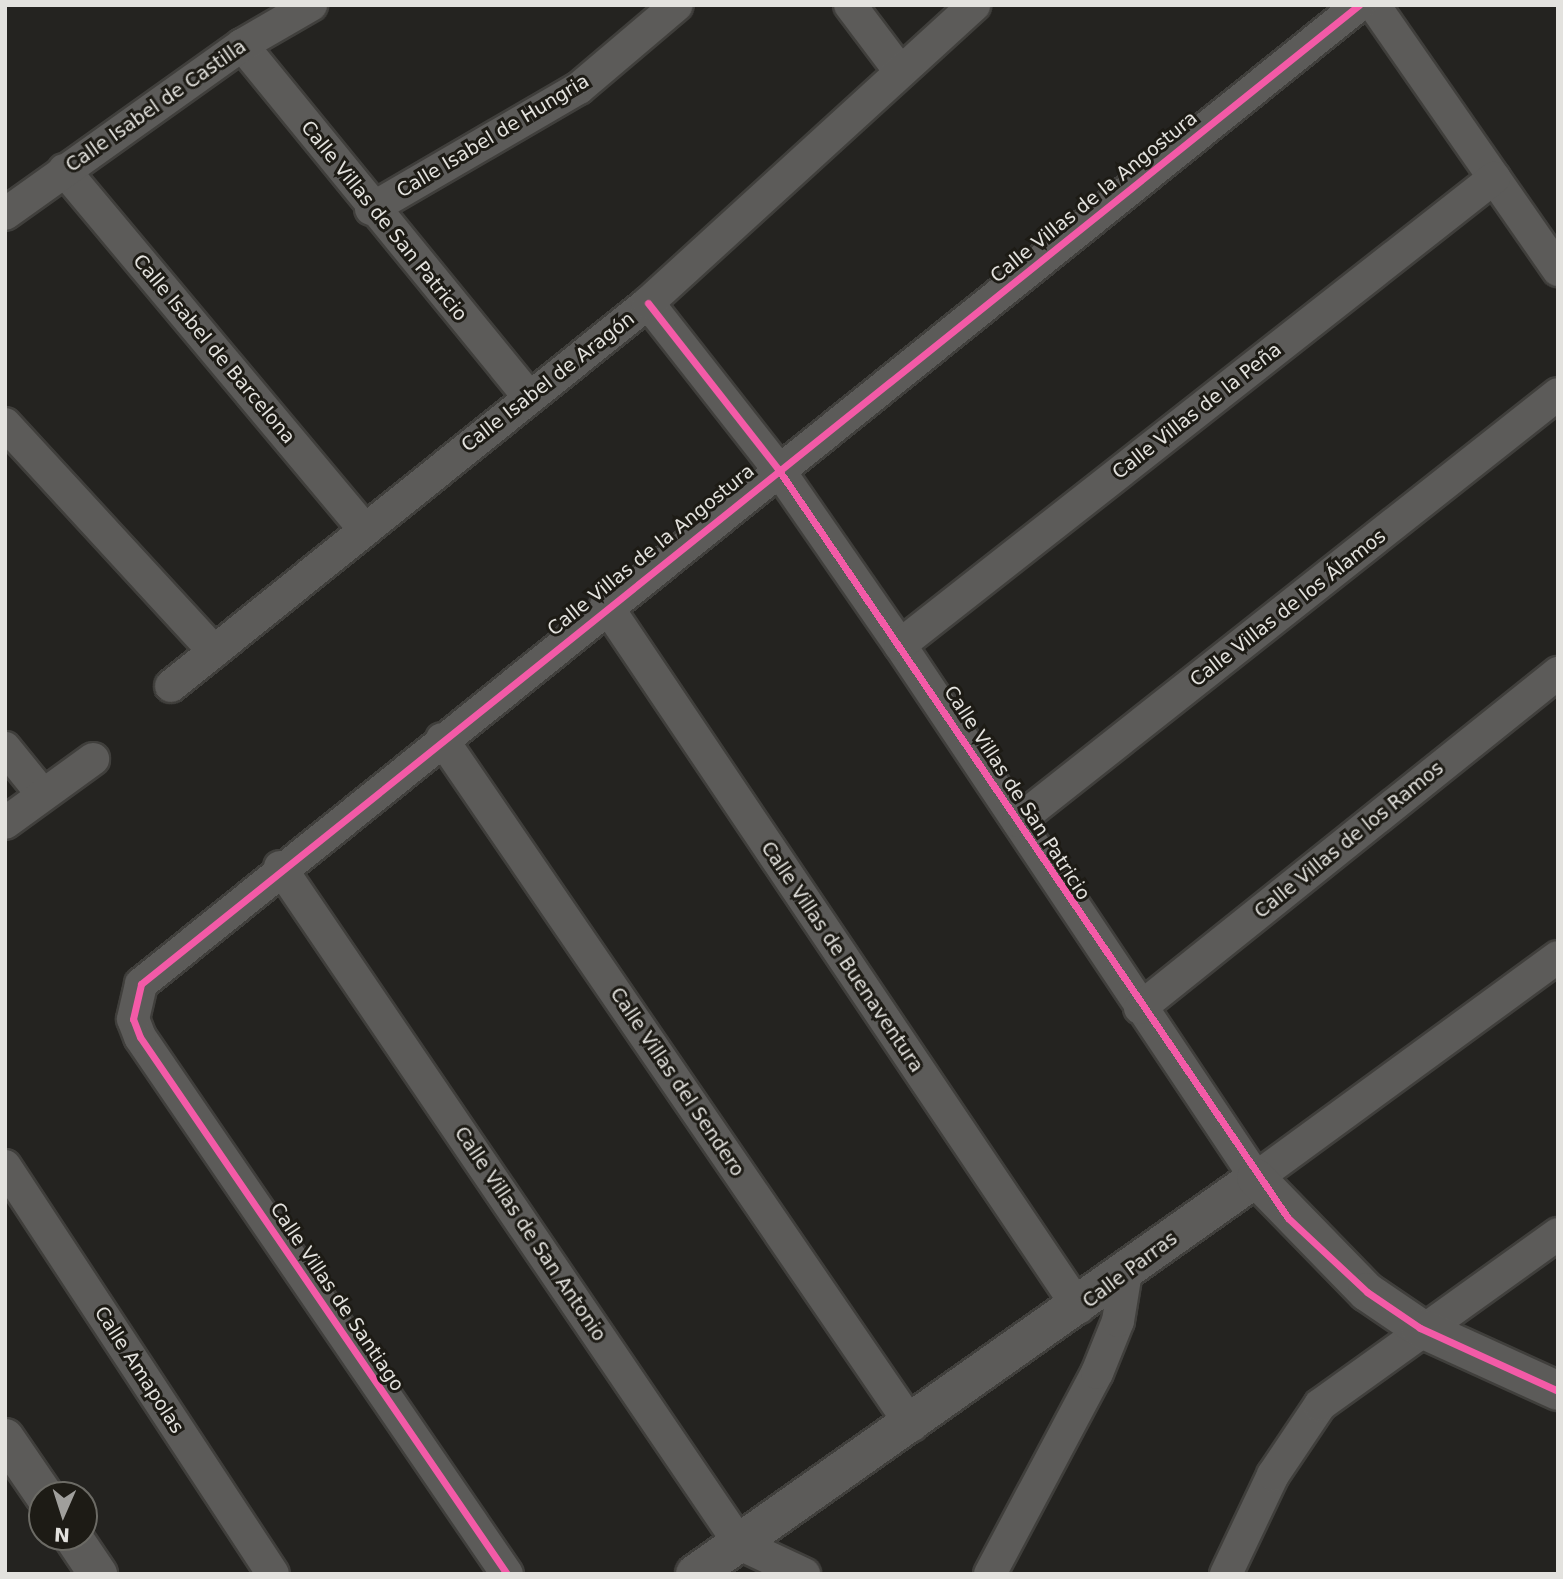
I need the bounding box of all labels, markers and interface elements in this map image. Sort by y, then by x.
street label: Calle Isabel de Castilla [61,35,251,177]
street label: Calle Isabel de Hungria [393,69,593,203]
street label: Calle Villas de la Angostura [986,106,1202,288]
street label: Calle Villas de San Patricio [296,116,472,326]
street label: Calle Isabel de Barcelona [128,250,300,448]
street label: Calle Isabel de Aragón [457,307,639,457]
street label: Calle Villas de la Peña [1108,338,1286,484]
street label: Calle Villas de la Angostura [543,459,759,641]
street label: Calle Villas de los Álamos [1186,525,1390,691]
street label: Calle Villas de San Patricio [939,682,1095,904]
street label: Calle Villas de los Ramos [1250,757,1448,923]
street label: Calle Villas de Buenaventura [756,837,928,1077]
street label: Calle Villas del Sendero [605,983,749,1181]
street label: Calle Villas de San Antonio [450,1122,610,1346]
street label: Calle Villas de Santiago [265,1198,409,1396]
street label: Calle Parras [1078,1227,1182,1313]
street label: Calle Amapolas [89,1302,189,1438]
north arrow [28,1481,98,1551]
text: N [53,1524,71,1546]

